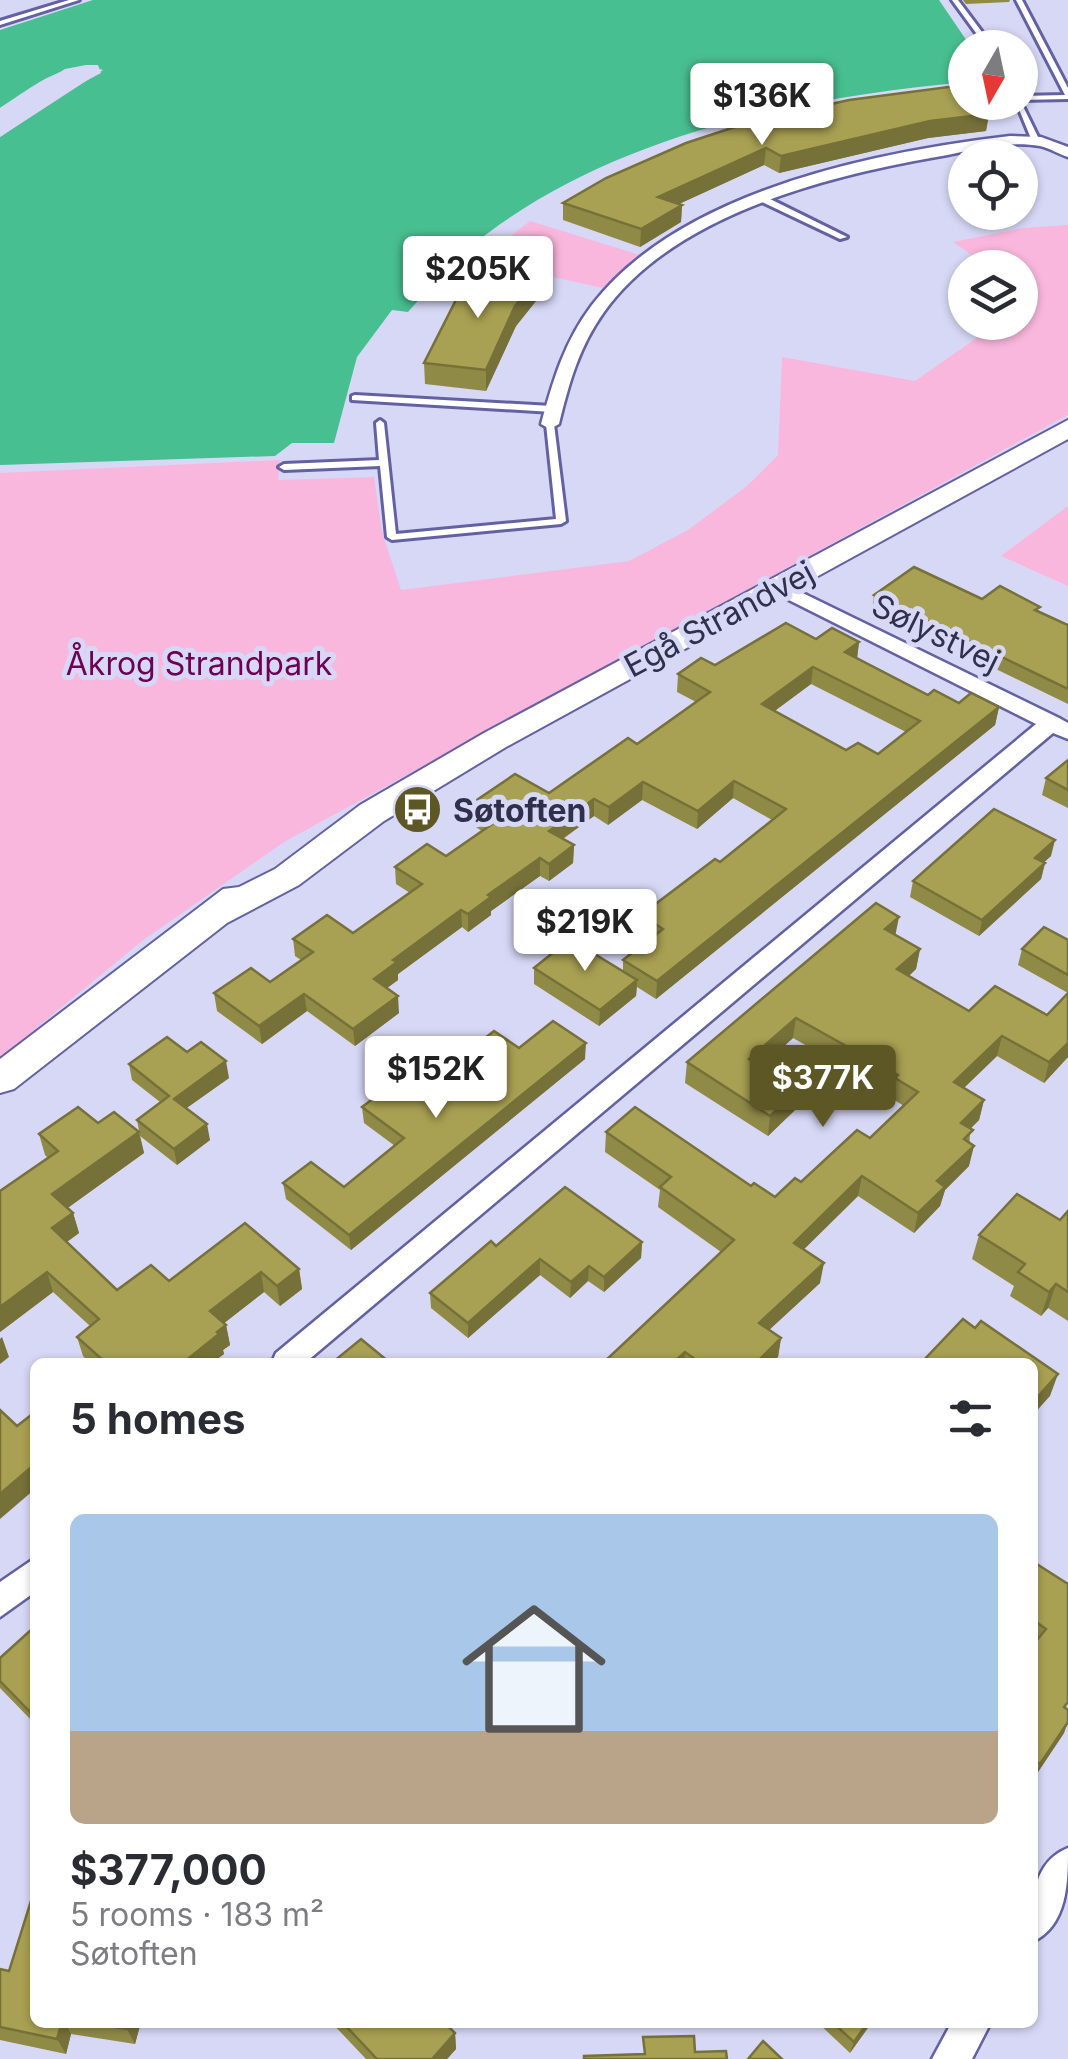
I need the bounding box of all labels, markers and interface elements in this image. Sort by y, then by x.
north arrow [948,30,1038,120]
map controls [948,30,1038,340]
pin: $136K [692,63,832,148]
text: $136K [712,76,812,115]
button: locate [948,140,1038,230]
pin: $205K [408,236,548,321]
text: $205K [425,249,531,288]
button: layers [948,250,1038,340]
street label: Egå Strandvej [617,553,821,685]
street label: Sølystvej [866,585,1006,681]
park label: Åkrog Strandpark [66,642,333,683]
bus stop icon: Søtoften [392,784,444,836]
place label: Søtoften [453,791,586,830]
pin: $219K [515,889,655,974]
text: $219K [536,902,634,941]
pin: $152K [366,1036,506,1121]
pin: $377K [753,1045,893,1130]
text: $152K [387,1049,485,1088]
text: $377K [772,1058,874,1097]
icon: filters [943,1391,998,1446]
text: 5 homes [70,1393,246,1444]
icon: home [444,1579,624,1759]
text: $377,000 [70,1844,267,1895]
text: 5 rooms · 183 m² [70,1895,324,1934]
text: Søtoften [70,1934,198,1973]

